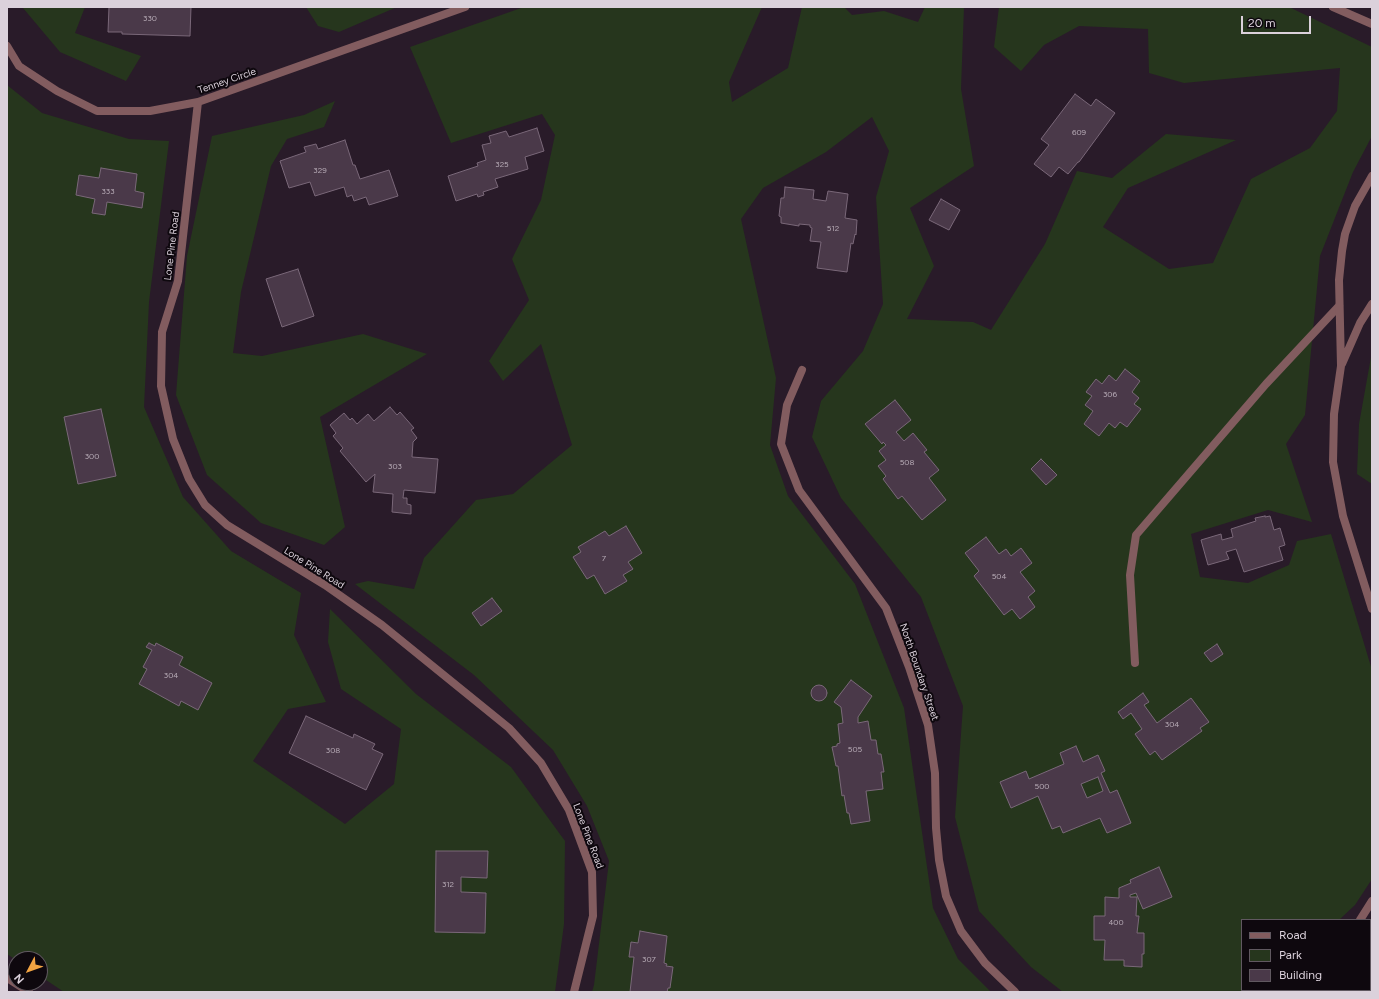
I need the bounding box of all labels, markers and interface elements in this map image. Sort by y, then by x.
scale bar [1243,8,1313,34]
house number: 330 [143,14,157,24]
text: 20 m [1248,16,1276,30]
street label: Tenney Circle [196,65,258,97]
house number: 609 [1072,128,1086,138]
house number: 325 [495,160,509,170]
house number: 329 [313,166,327,176]
house number: 333 [101,187,115,197]
street label: Lone Pine Road [162,211,182,281]
house number: 512 [827,224,839,234]
house number: 306 [1103,390,1117,400]
house number: 300 [85,452,99,462]
house number: 508 [900,458,914,468]
house number: 303 [388,462,402,472]
street label: Lone Pine Road [281,545,347,591]
house number: 7 [602,554,606,564]
house number: 504 [992,572,1006,582]
street label: North Boundary Street [897,622,941,722]
house number: 304 [164,671,178,681]
house number: 304 [1165,720,1179,730]
house number: 505 [848,745,862,755]
house number: 308 [326,746,340,756]
house number: 500 [1035,782,1049,792]
street label: Lone Pine Road [570,802,606,870]
house number: 312 [442,880,454,890]
house number: 400 [1108,918,1124,928]
legend [1241,919,1371,991]
text: Road [1279,928,1307,942]
text: Park [1279,948,1302,962]
north arrow [8,951,48,991]
house number: 307 [642,955,656,965]
text: Building [1279,968,1322,982]
text: N [12,971,27,986]

